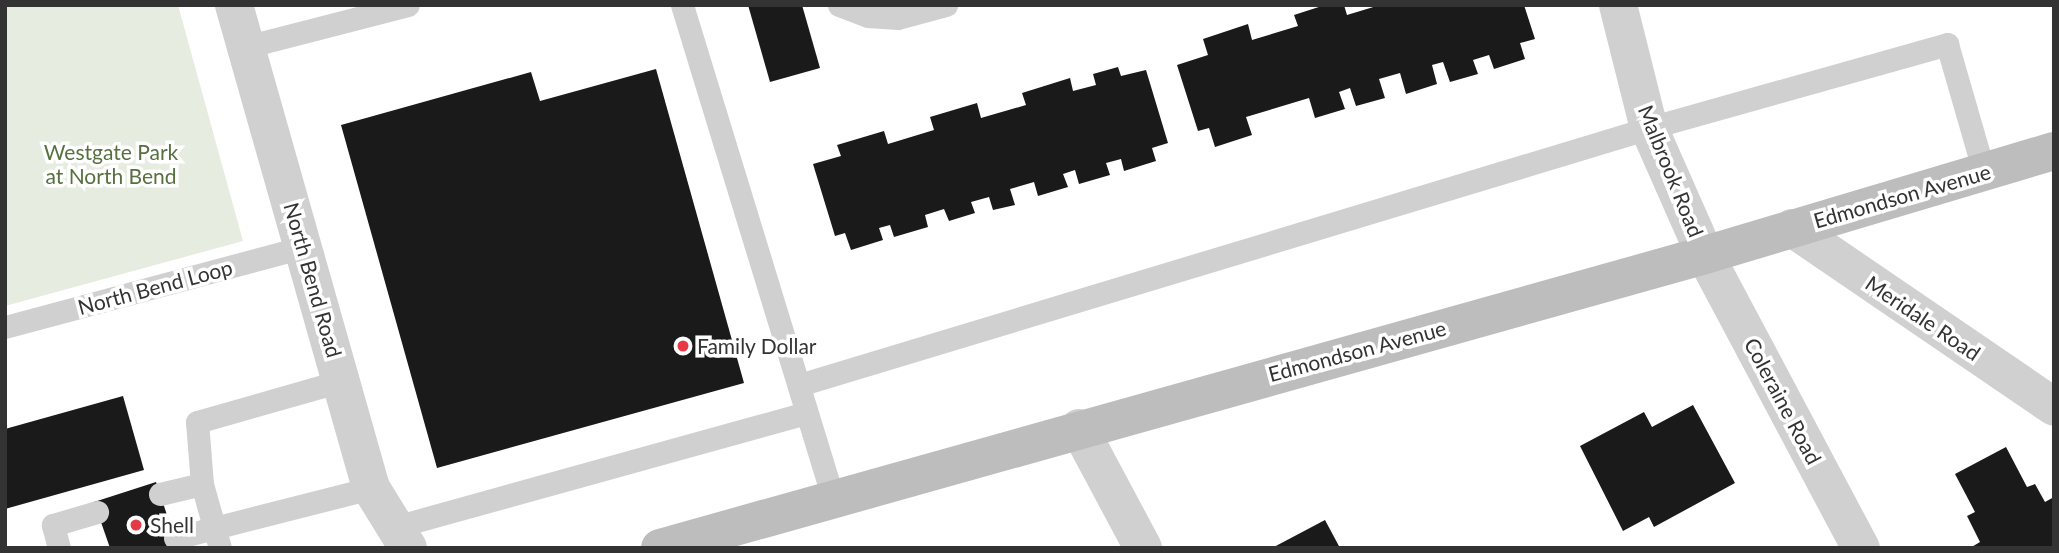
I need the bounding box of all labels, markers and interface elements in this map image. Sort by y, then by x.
street label: Malbrook Road [1633,101,1709,241]
park label: Westgate Park at North Bend [44,139,178,189]
street label: Edmondson Avenue [1810,159,1994,233]
street label: North Bend Road [279,200,347,360]
street label: North Bend Loop [75,254,235,320]
street label: Meridale Road [1861,270,1985,366]
street label: Edmondson Avenue [1265,315,1449,387]
place label: Family Dollar [697,333,817,359]
street label: Coleraine Road [1739,334,1827,468]
marker: Family Dollar [675,338,691,354]
place label: Shell [150,512,194,538]
marker: Shell [128,517,144,533]

